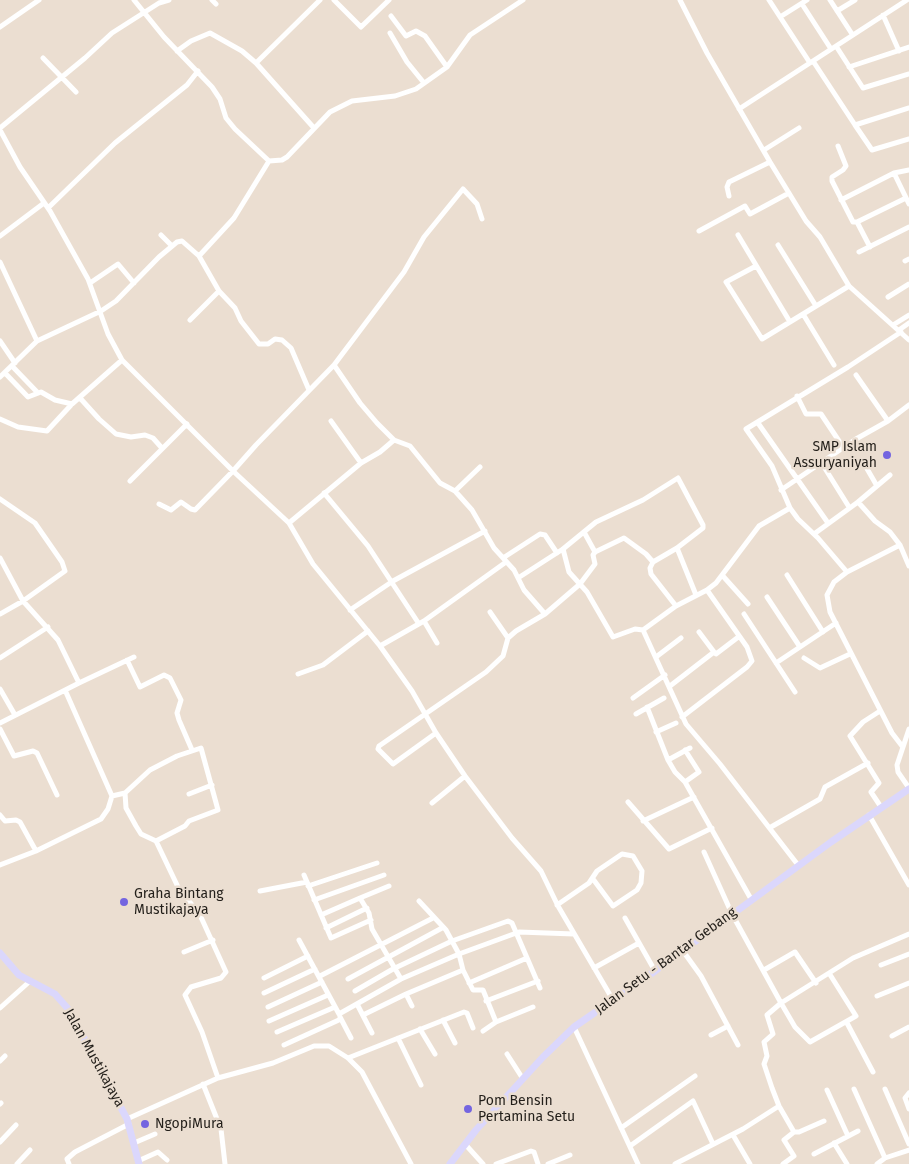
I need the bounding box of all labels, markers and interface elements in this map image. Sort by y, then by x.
place label: SMP Islam Assuryaniyah [794,439,877,472]
marker: SMP Islam Assuryaniyah [881,449,893,461]
place label: Graha Bintang Mustikajaya [134,886,224,919]
marker: Graha Bintang Mustikajaya [118,896,130,908]
street label: Jalan Setu - Bantar Gebang [592,904,740,1018]
street label: Jalan Mustikajaya [60,1006,128,1110]
place label: Pom Bensin Pertamina Setu [478,1093,575,1126]
marker: Pom Bensin Pertamina Setu [462,1103,474,1115]
place label: NgopiMura [155,1116,224,1132]
marker: NgopiMura [139,1118,151,1130]

